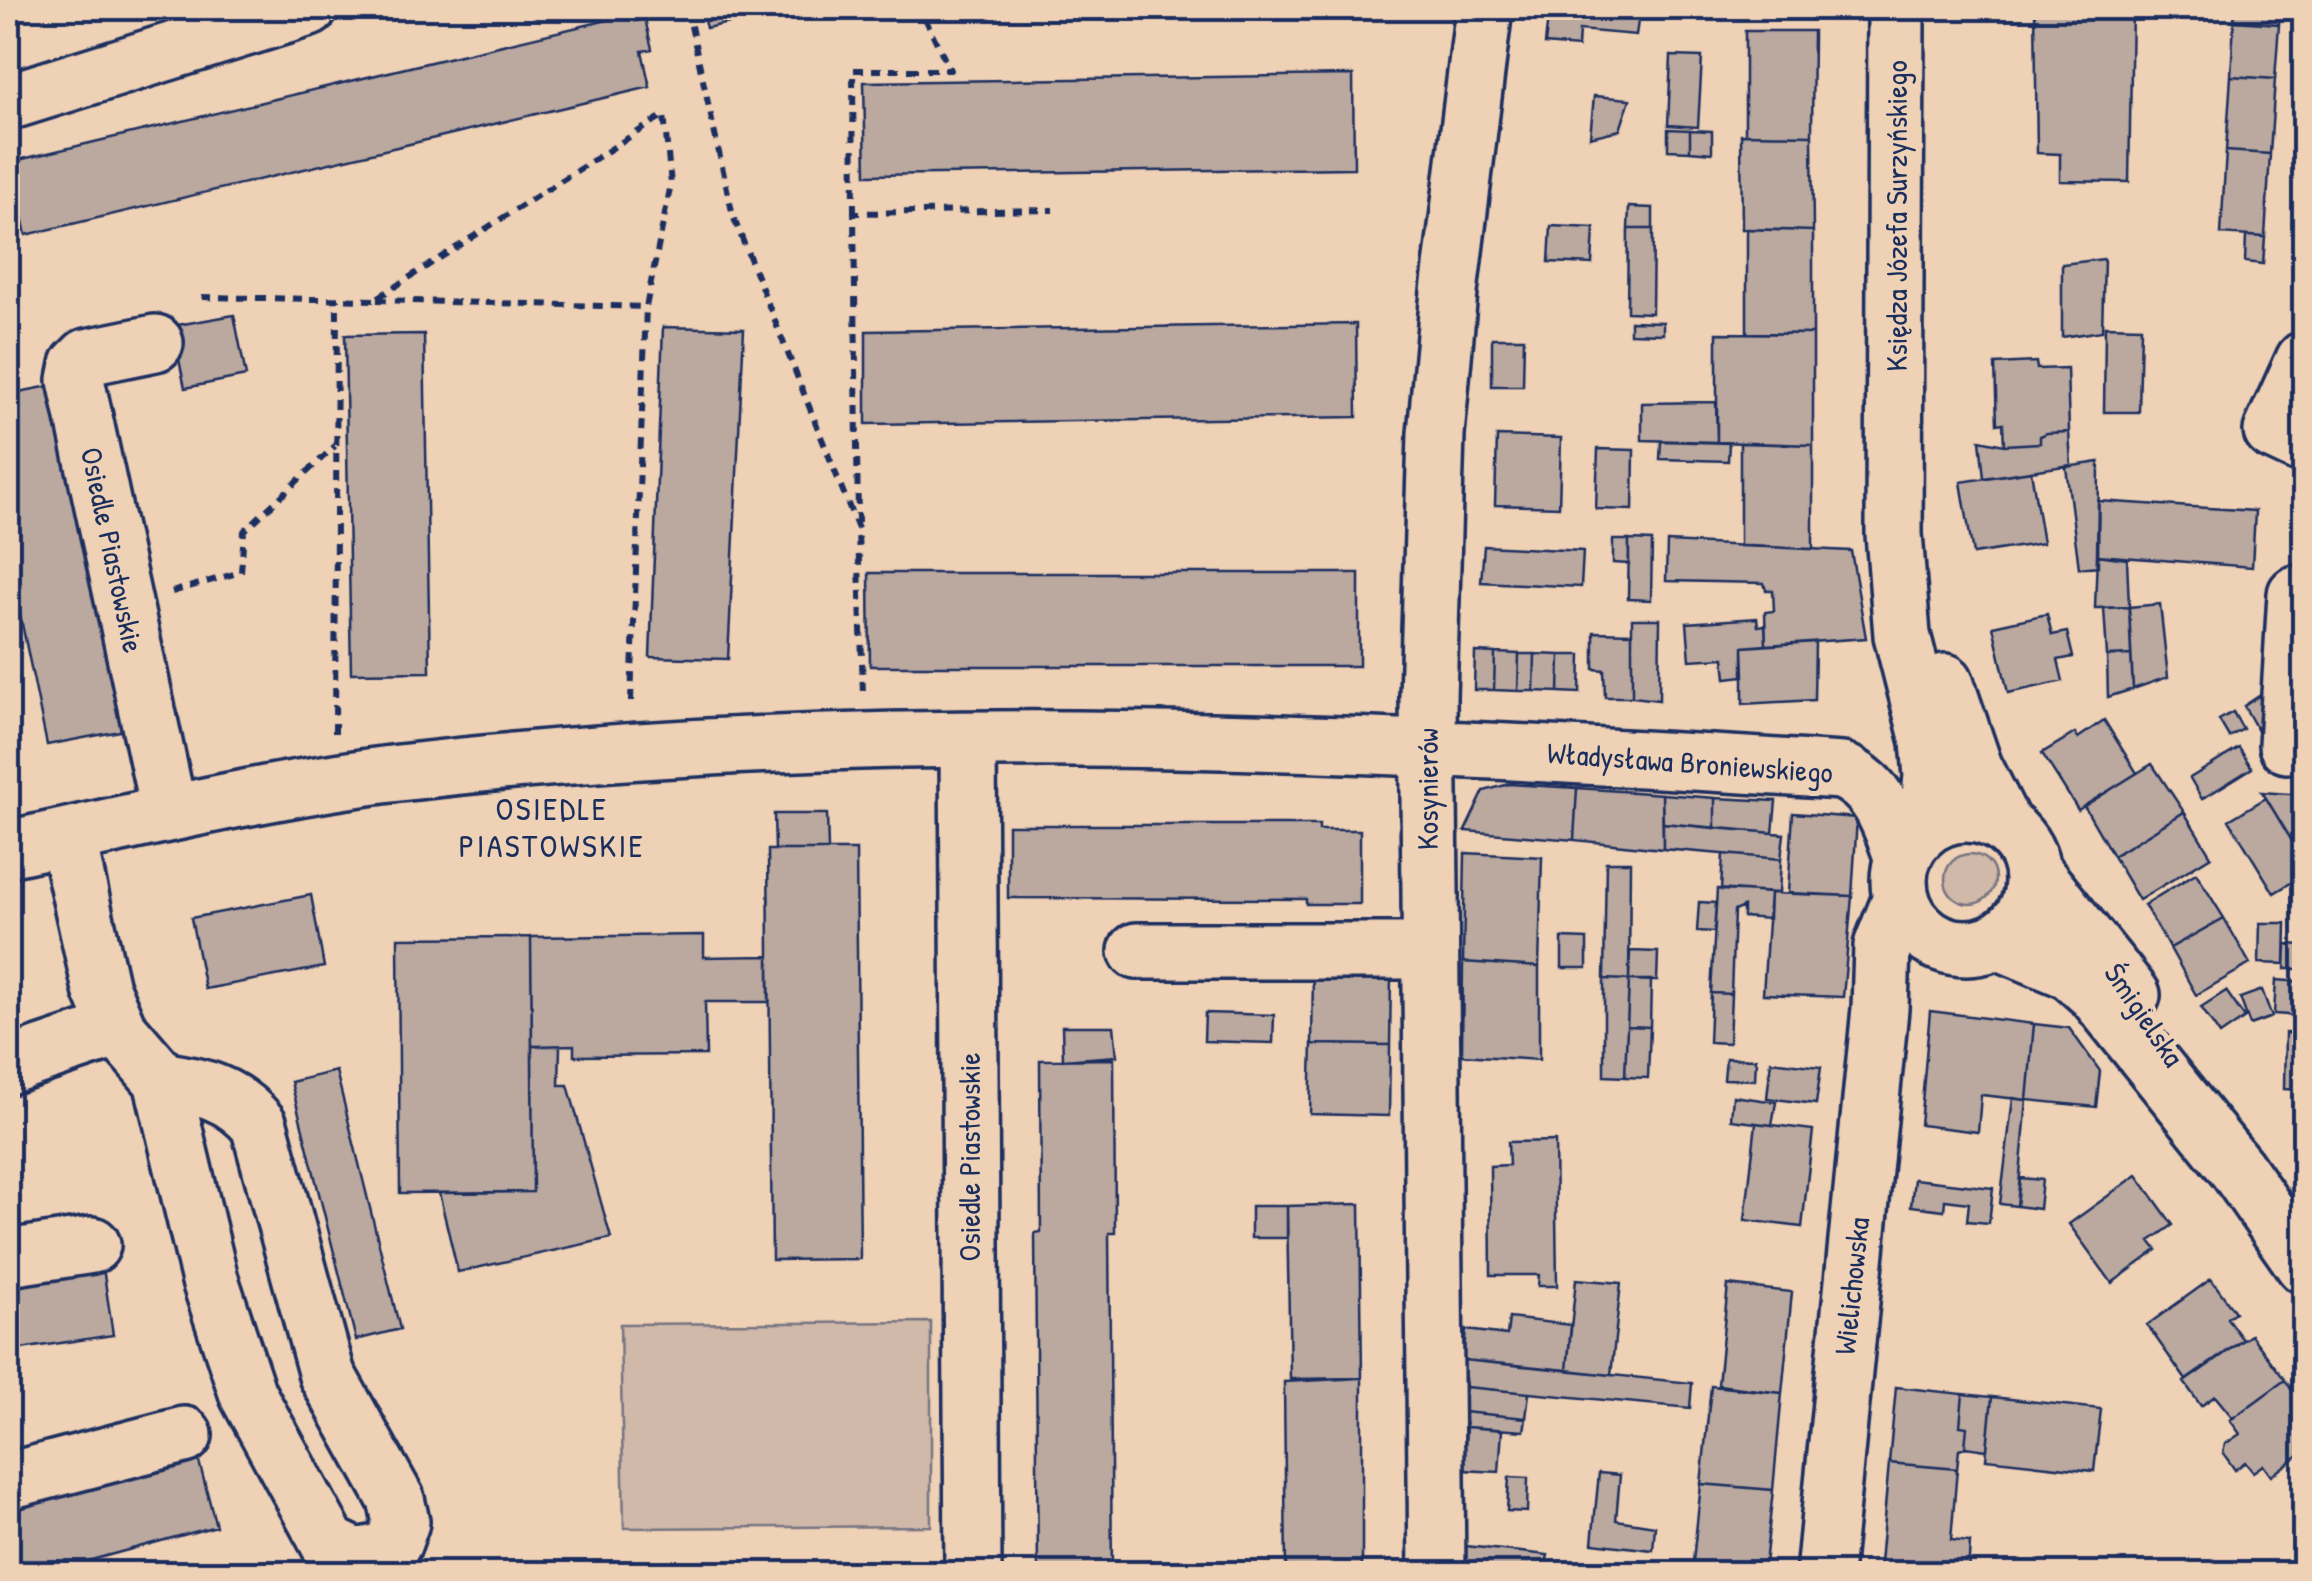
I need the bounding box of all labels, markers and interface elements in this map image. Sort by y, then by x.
street label: Księdza Józefa Surzyńskiego [1876,60,1916,372]
street label: Osiedle Piastowskie [72,443,154,656]
street label: Kosynierów [1407,728,1447,850]
street label: Władysława Broniewskiego [1546,732,1834,792]
district label: OSIEDLE PIASTOWSKIE [459,787,645,867]
street label: Śmigielska [2096,955,2194,1074]
street label: Osiedle Piastowskie [949,1053,989,1261]
street label: Wielichowska [1824,1215,1878,1357]

